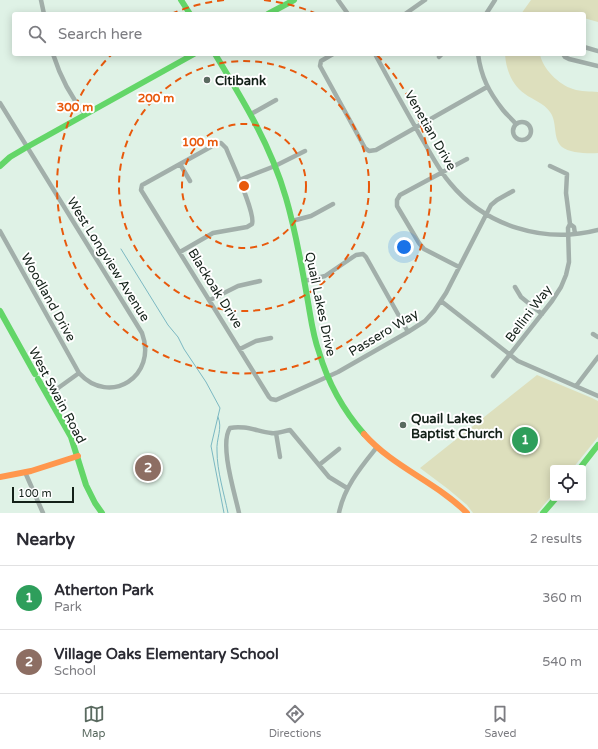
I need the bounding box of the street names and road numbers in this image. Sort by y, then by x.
street label: Venetian Drive [401,88,460,173]
street label: West Longview Avenue [63,194,153,325]
street label: Blackoak Drive [184,246,246,331]
street label: Woodland Drive [17,250,79,344]
street label: Quail Lakes Drive [301,251,339,358]
street label: Bellini Way [502,282,555,345]
street label: Passero Way [346,306,421,360]
street label: West Swain Road [25,345,89,446]

